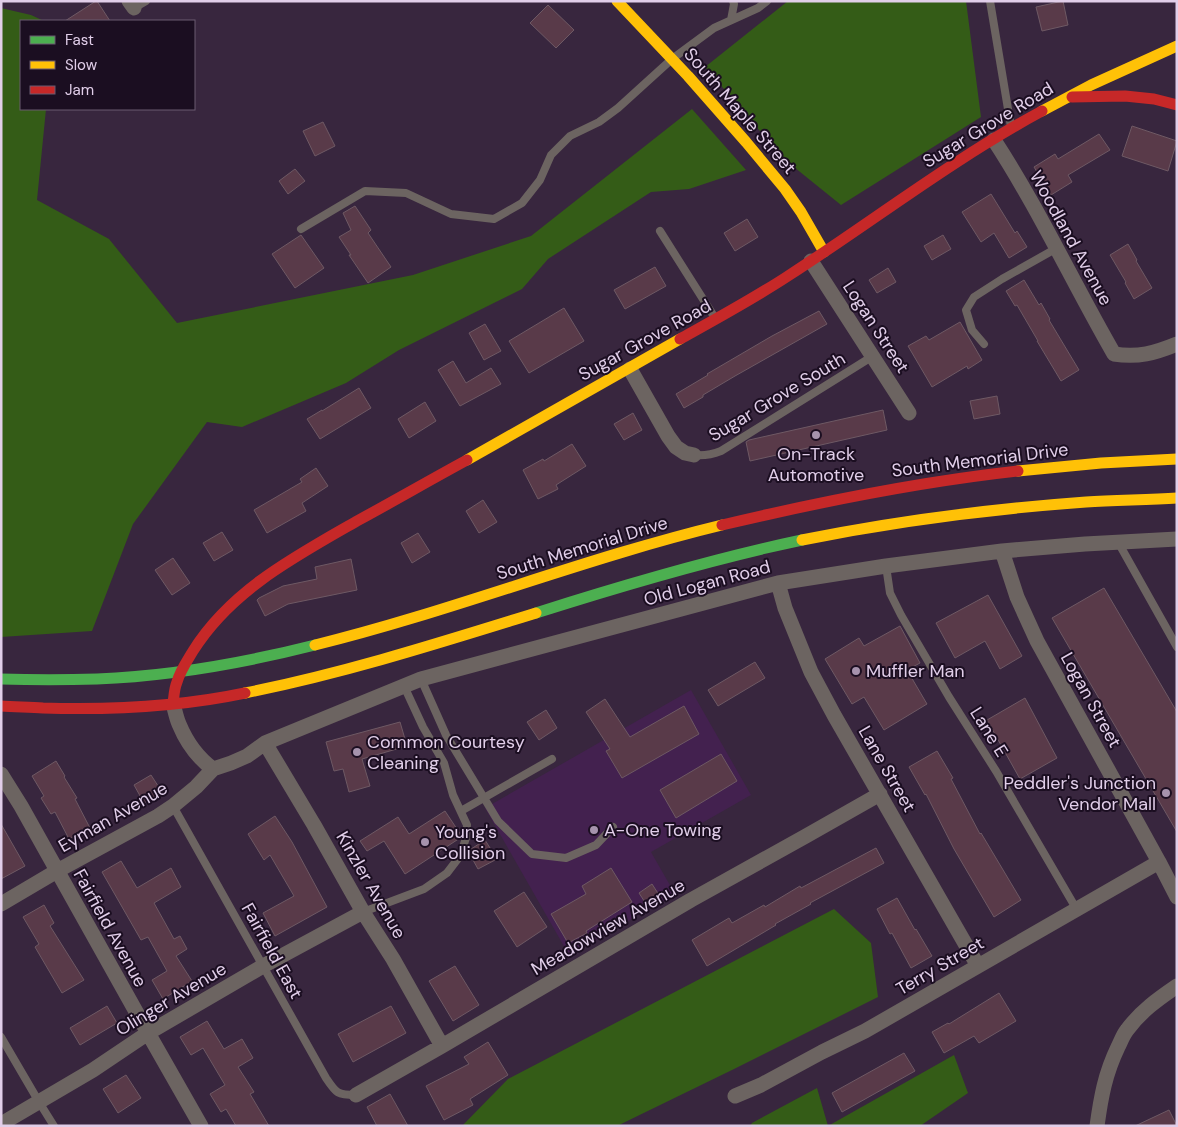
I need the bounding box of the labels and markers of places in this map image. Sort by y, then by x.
marker: On-Track Automotive [810,429,822,441]
place label: On-Track Automotive [768,442,864,487]
place label: Muffler Man [866,659,965,683]
marker: Muffler Man [850,665,862,677]
place label: Common Courtesy Cleaning [367,730,525,775]
marker: Common Courtesy Cleaning [351,746,363,758]
place label: Peddler's Junction Vendor Mall [1004,771,1156,816]
marker: Peddler's Junction Vendor Mall [1160,787,1172,799]
place label: A-One Towing [604,818,722,842]
place label: Young's Collision [435,820,505,865]
marker: A-One Towing [588,824,600,836]
marker: Young's Collision [419,836,431,848]

